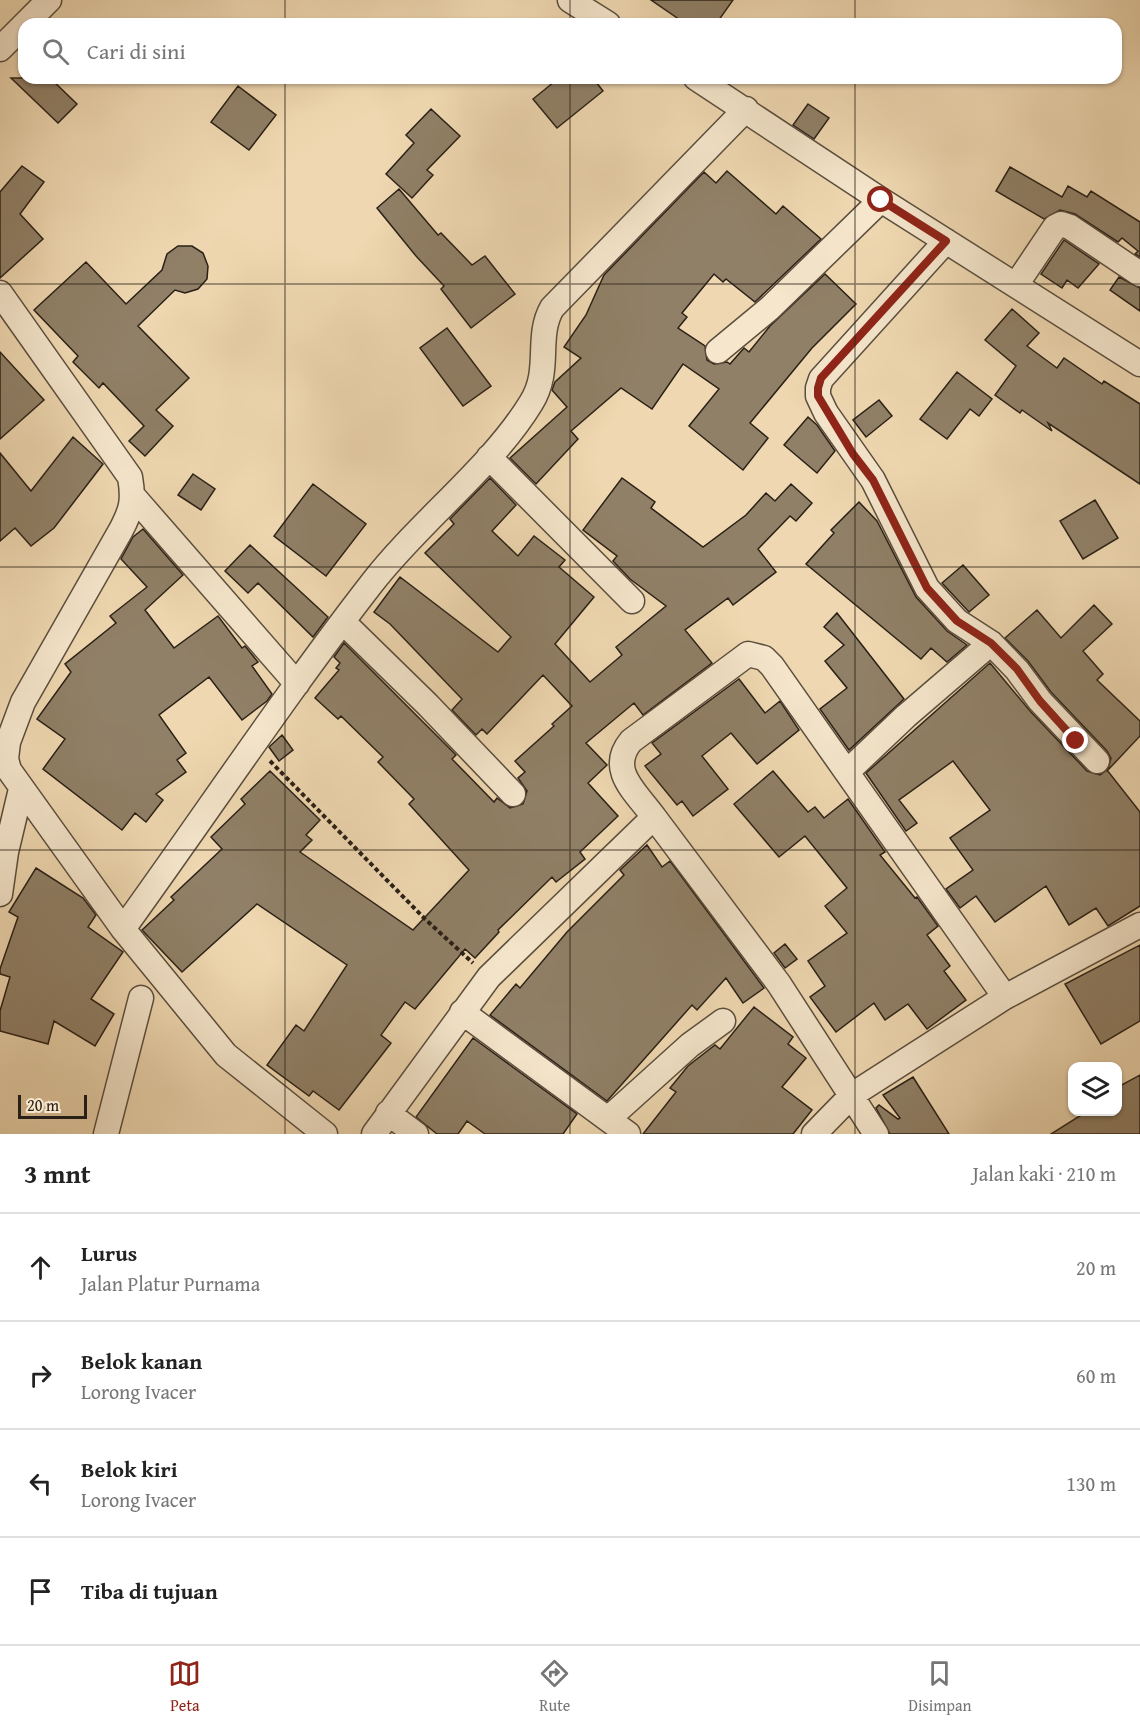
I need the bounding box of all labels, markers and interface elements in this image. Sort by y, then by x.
search box [18,18,1122,84]
icon: search [39,35,72,68]
text: Cari di sini [87,35,186,67]
route start [867,186,893,212]
route end [1062,727,1088,753]
map controls [1068,1062,1122,1116]
button: layers [1068,1062,1122,1116]
scale bar [18,1092,87,1120]
text: 20 m [27,1093,59,1117]
text: 3 mnt [24,1154,91,1193]
text: Jalan kaki · 210 m [972,1159,1116,1188]
text: Lurus [81,1237,137,1269]
icon: ahead [24,1251,57,1284]
text: 20 m [1076,1253,1116,1282]
text: Jalan Platur Purnama [81,1269,260,1298]
text: Belok kanan [81,1345,202,1377]
icon: right [24,1359,57,1392]
text: 60 m [1076,1361,1116,1390]
text: Lorong Ivacer [81,1377,196,1406]
text: Belok kiri [81,1453,178,1485]
icon: left [24,1467,57,1500]
text: 130 m [1066,1469,1116,1498]
text: Lorong Ivacer [81,1485,196,1514]
icon: arrive [24,1575,57,1608]
text: Tiba di tujuan [81,1575,218,1607]
tab: Peta [168,1657,201,1717]
tab: Rute [538,1657,571,1717]
tab: Disimpan [908,1657,972,1717]

